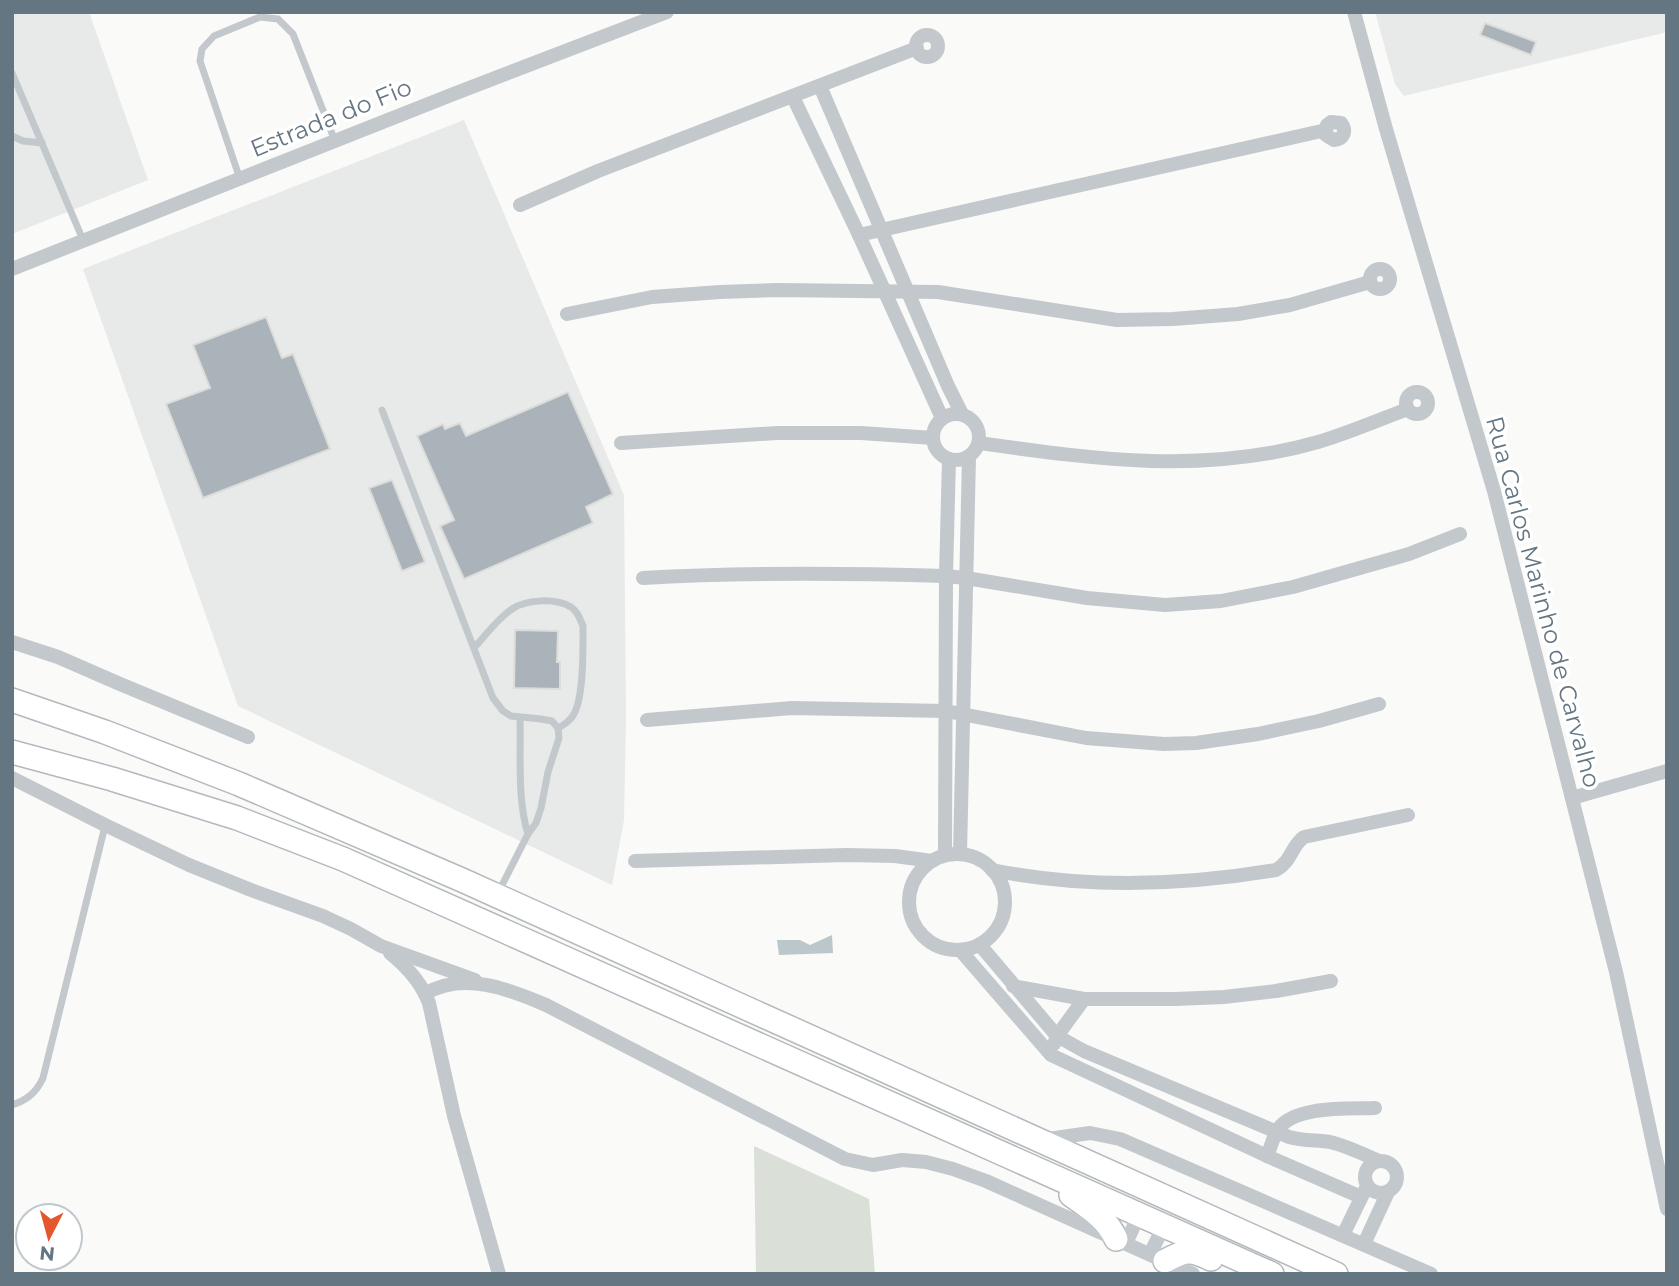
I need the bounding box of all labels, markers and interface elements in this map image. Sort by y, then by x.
street label: Estrada do Fio [246,72,416,163]
street label: Rua Carlos Marinho de Carvalho [1480,413,1607,791]
north arrow [14,1202,84,1272]
text: N [38,1241,56,1266]

